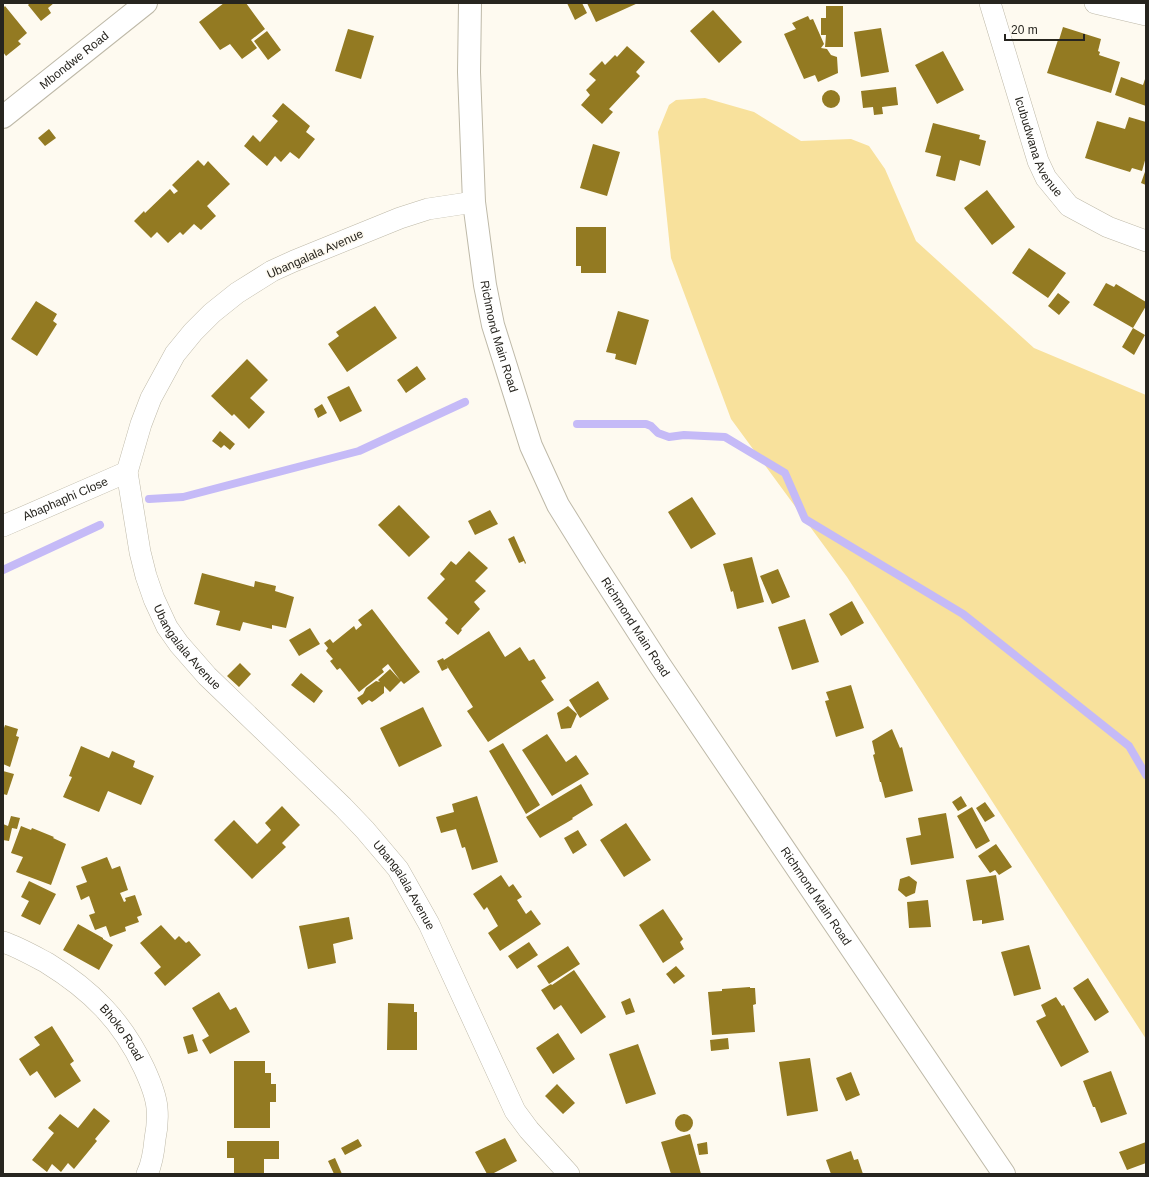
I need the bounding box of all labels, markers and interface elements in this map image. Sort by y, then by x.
scale bar [1005,16,1084,42]
text: 20 m [1011,23,1038,37]
street label: Mbondwe Road [37,29,111,92]
street label: Icubudwana Avenue [1012,95,1066,200]
street label: Ubangalala Avenue [265,226,366,282]
street label: Richmond Main Road [477,280,521,394]
street label: Abaphaphi Close [21,474,110,524]
street label: Richmond Main Road [598,575,673,680]
street label: Ubangalala Avenue [150,602,224,693]
street label: Ubangalala Avenue [370,838,438,932]
street label: Richmond Main Road [778,844,854,948]
street label: Bhoko Road [97,1001,146,1063]

